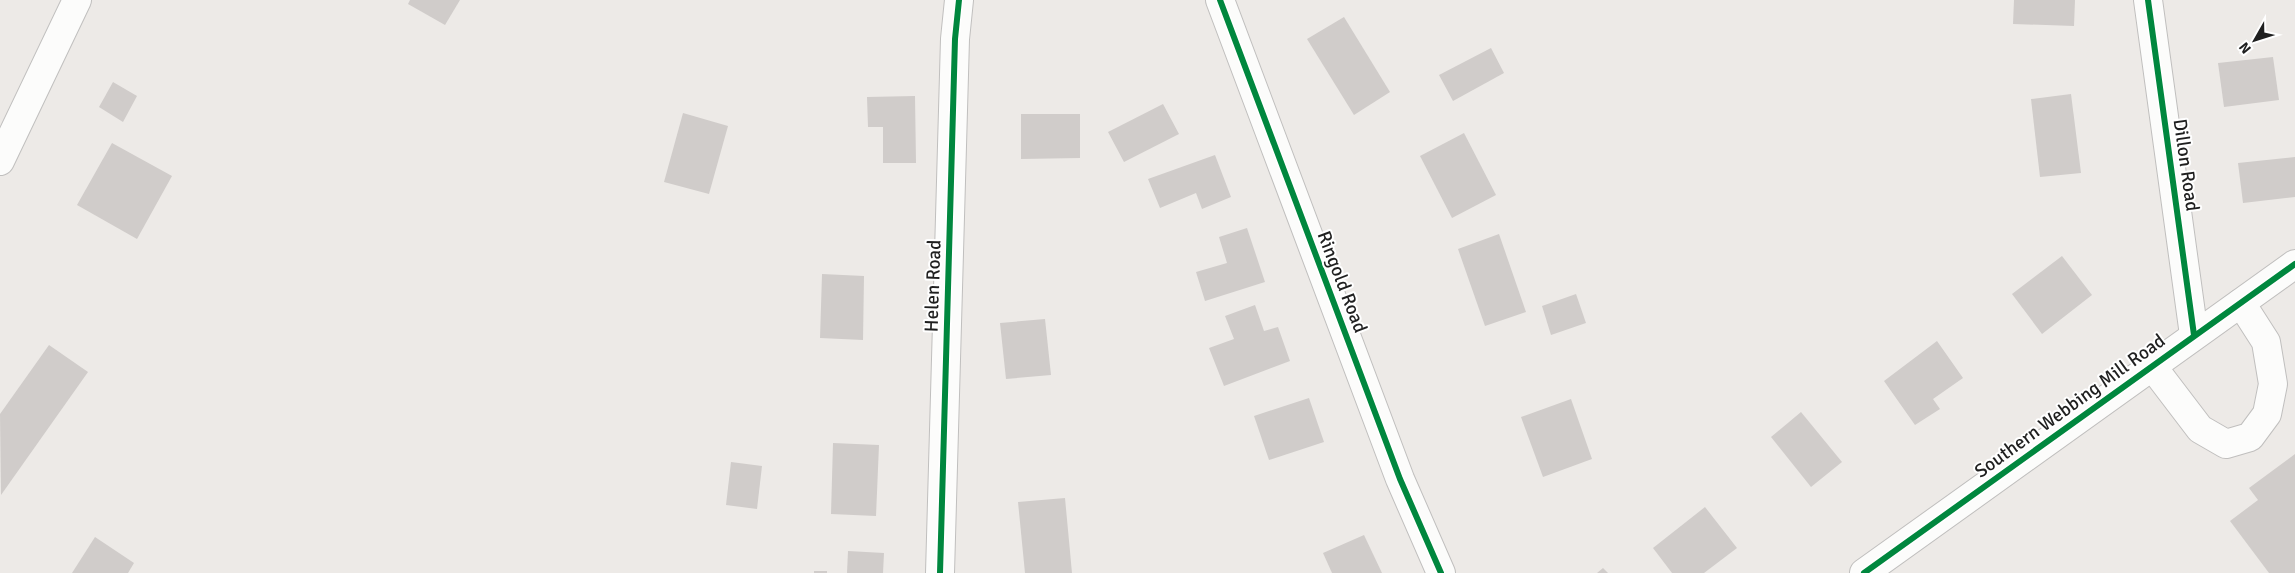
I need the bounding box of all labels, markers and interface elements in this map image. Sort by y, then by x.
north arrow [2230,15,2280,65]
text: N [2236,39,2255,57]
street label: Dillon Road [2168,117,2204,213]
street label: Ringold Road [1312,228,1372,336]
street label: Helen Road [919,239,947,333]
street label: Southern Webbing Mill Road [1970,329,2170,483]

